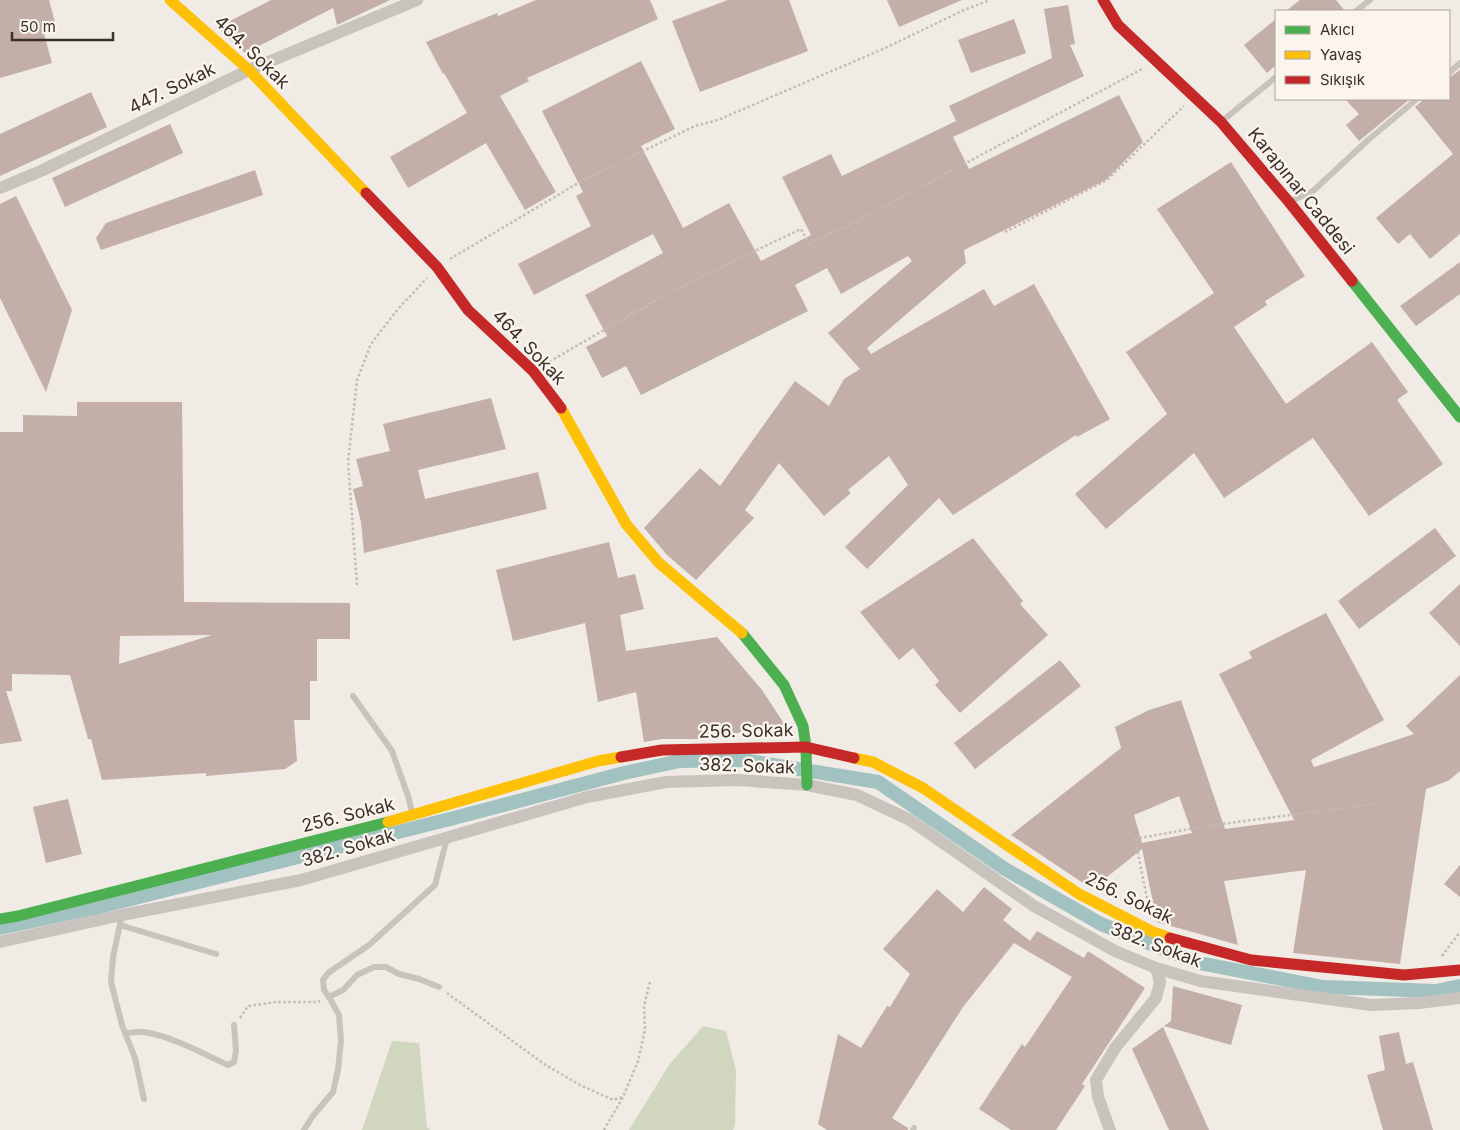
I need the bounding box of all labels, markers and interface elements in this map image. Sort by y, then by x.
scale bar [12,10,114,42]
legend [1275,10,1450,100]
street label: 464. Sokak [210,11,294,93]
text: 50 m [20,17,56,36]
text: Akıcı [1320,20,1354,39]
text: Yavaş [1320,45,1362,64]
street label: 447. Sokak [125,58,219,118]
text: Sıkışık [1320,70,1366,89]
street label: Karapınar Caddesi [1244,123,1359,258]
street label: 464. Sokak [488,305,570,389]
street label: 256. Sokak [698,719,794,742]
street label: 382. Sokak [699,753,795,778]
street label: 256. Sokak [299,793,397,836]
street label: 382. Sokak [299,824,397,871]
street label: 256. Sokak [1082,867,1177,928]
street label: 382. Sokak [1108,918,1205,972]

